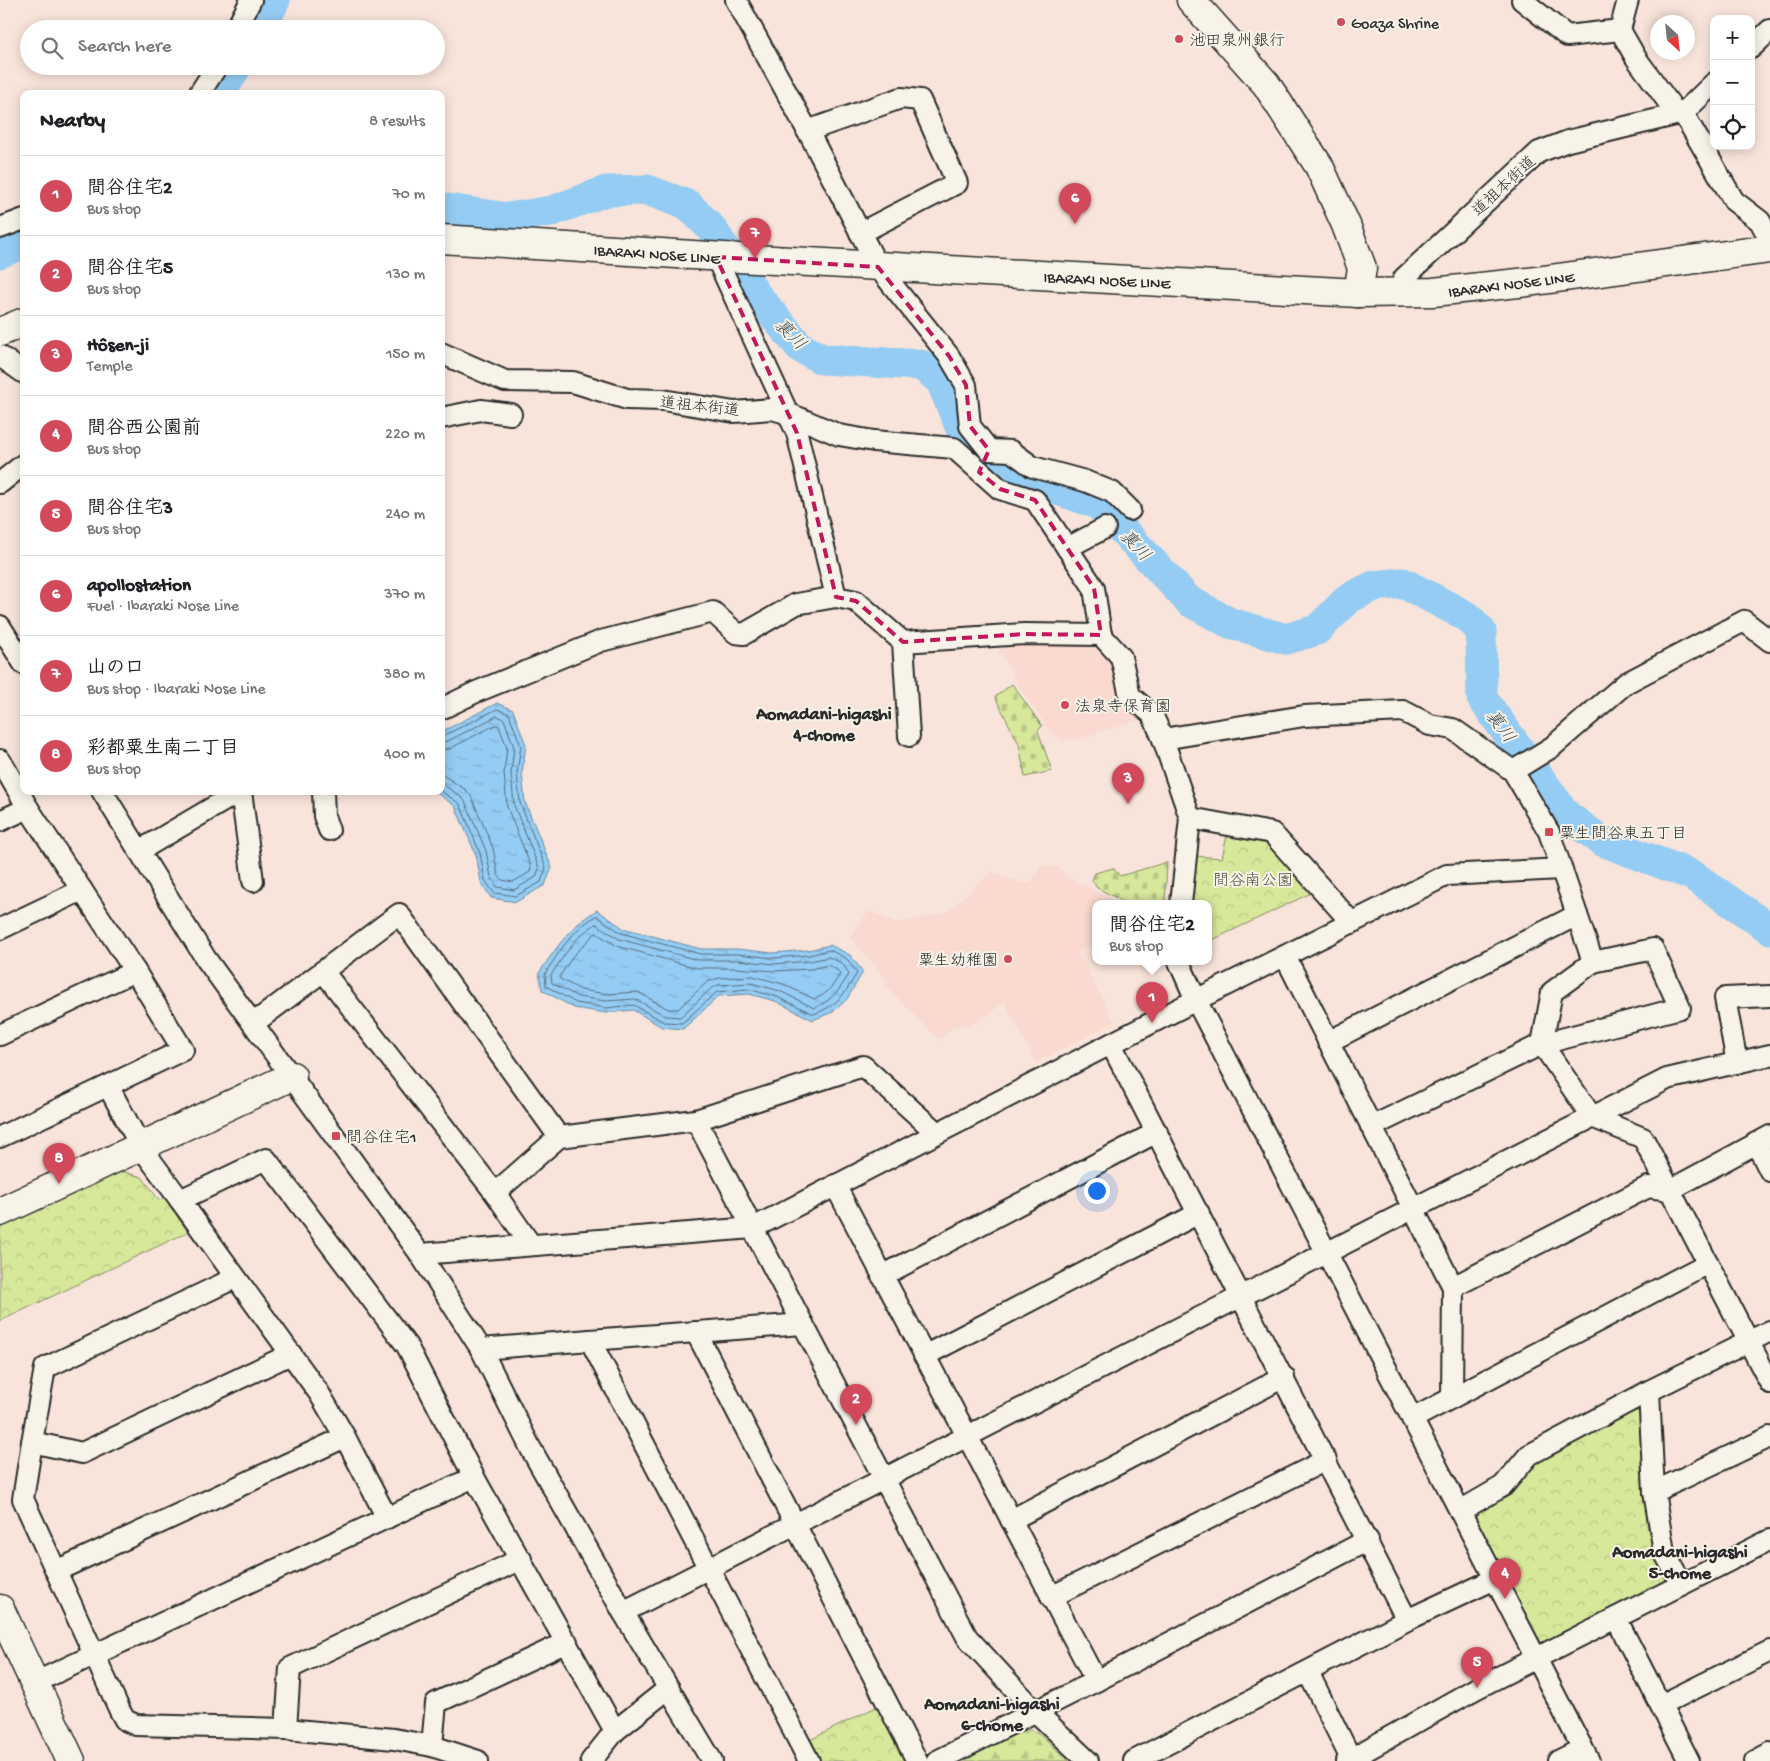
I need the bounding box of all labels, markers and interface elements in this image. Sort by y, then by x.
north arrow [1650,15,1695,60]
map controls [1710,15,1755,150]
button: + [1710,15,1755,60]
marker: Goaza Shrine [1335,16,1347,28]
place label: Goaza Shrine [1351,16,1440,35]
search box [20,20,445,75]
place label: 池田泉州銀行 [1189,31,1285,52]
marker: 池田泉州銀行 [1173,33,1185,45]
icon: search [38,34,66,62]
text: Search here [78,36,172,59]
button: − [1710,60,1755,105]
button: locate [1710,105,1755,150]
text: Nearby [40,110,105,135]
text: 8 results [369,113,425,132]
street label: 道祖本街道 [1469,153,1541,222]
text: 間谷住宅2 [87,178,172,201]
pin: 6 [1059,183,1091,224]
text: 1 [53,186,59,205]
text: 70 m [392,186,425,205]
text: Bus stop [87,201,141,220]
pin: 7 [739,218,771,259]
street label: IBARAKI NOSE LINE [593,243,722,270]
text: 間谷住宅5 [87,258,173,281]
text: 2 [52,266,60,285]
text: 130 m [386,266,425,285]
street label: IBARAKI NOSE LINE [1447,269,1577,304]
street label: IBARAKI NOSE LINE [1043,270,1172,295]
text: Bus stop [87,281,141,300]
water label: 裏川 [769,315,810,356]
text: Hôsen-ji [87,335,149,358]
text: 3 [52,346,60,365]
text: 150 m [386,346,425,365]
text: Temple [87,358,132,377]
street label: 道祖本街道 [659,394,741,422]
text: 間谷西公園前 [87,418,201,441]
text: 4 [52,426,60,445]
text: 220 m [385,426,425,445]
text: Bus stop [87,441,141,460]
text: 間谷住宅3 [87,498,173,521]
text: 5 [52,506,60,525]
text: 240 m [385,506,425,525]
text: Bus stop [87,521,141,540]
water label: 裏川 [1114,526,1155,567]
text: apollostation [87,575,191,598]
text: 6 [52,586,60,605]
text: 370 m [384,586,425,605]
text: Fuel · Ibaraki Nose Line [87,598,239,617]
text: 山の口 [87,658,144,681]
text: 7 [52,666,60,685]
text: 380 m [384,666,425,685]
text: Bus stop · Ibaraki Nose Line [87,681,266,700]
place label: 法泉寺保育園 [1075,697,1171,718]
marker: 法泉寺保育園 [1059,699,1071,711]
district label: Aomadani-higashi 4-chome [755,705,892,747]
water label: 裏川 [1480,706,1519,748]
text: 彩都粟生南二丁目 [87,738,239,761]
text: 8 [52,746,60,765]
text: 400 m [384,746,425,765]
text: Bus stop [87,761,141,780]
pin: 3 [1112,763,1144,804]
place label: 粟生間谷東五丁目 [1559,824,1687,845]
marker: 粟生間谷東五丁目 [1543,826,1555,838]
park label: 間谷南公園 [1213,871,1293,892]
popup [1092,900,1212,965]
text: 間谷住宅2 [1109,915,1195,938]
text: Bus stop [1109,938,1163,957]
place label: 粟生幼稚園 [918,952,998,972]
marker: 粟生幼稚園 [1002,953,1014,965]
pin: 1 [1136,982,1168,1023]
place label: 間谷住宅1 [346,1129,416,1149]
marker: 間谷住宅1 [330,1130,342,1142]
pin: 8 [43,1143,75,1184]
your location [1084,1178,1110,1204]
pin: 2 [840,1384,872,1425]
district label: Aomadani-higashi 5-chome [1611,1543,1748,1585]
pin: 4 [1489,1558,1521,1599]
pin: 5 [1461,1647,1493,1688]
district label: Aomadani-higashi 6-chome [923,1695,1060,1737]

